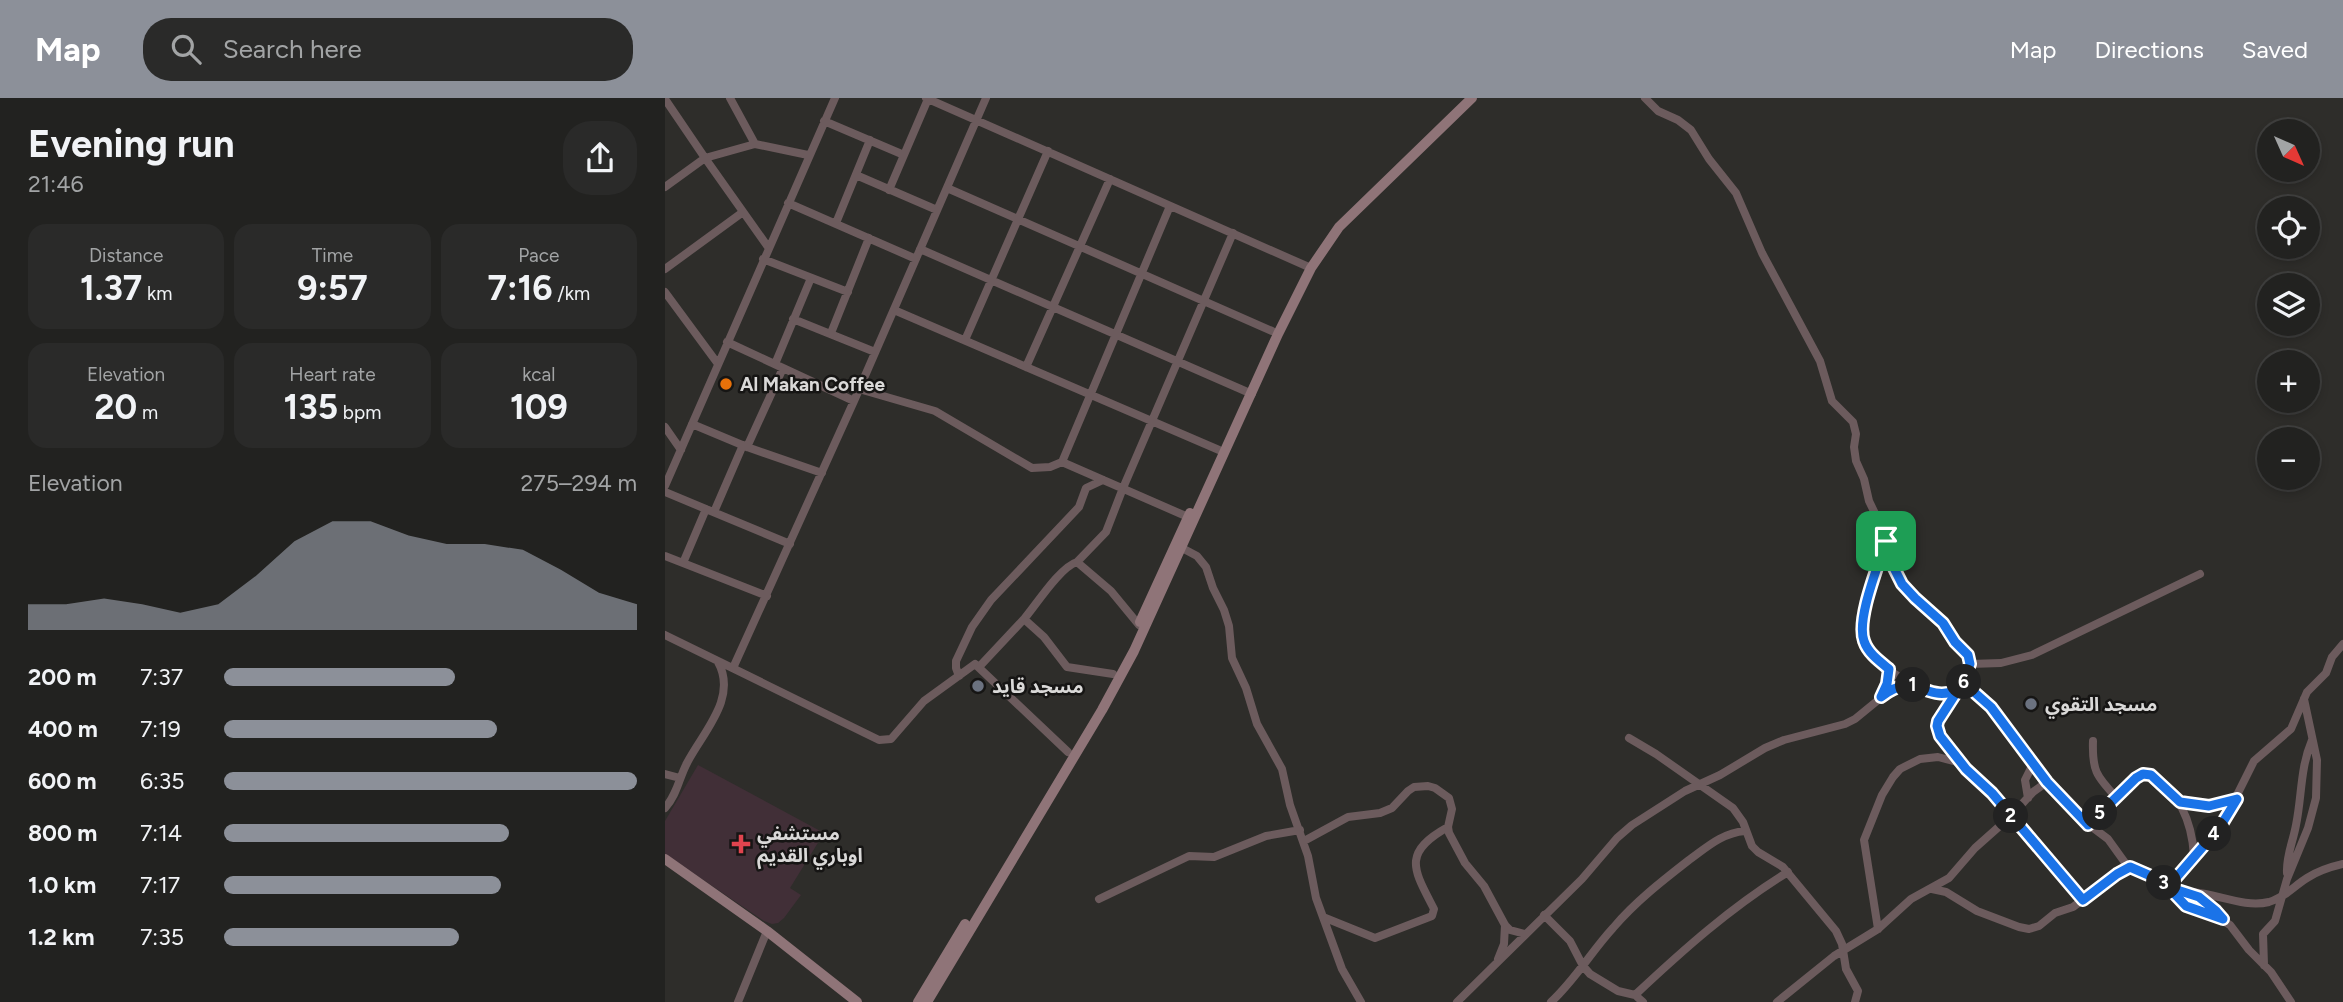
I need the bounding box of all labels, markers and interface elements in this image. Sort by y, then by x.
search box [143,18,633,81]
text: Map [35,30,101,69]
icon: search [167,30,205,68]
text: Search here [223,33,362,65]
text: Map [2010,35,2056,64]
text: Directions [2094,35,2204,64]
text: Saved [2242,35,2308,64]
north arrow [2257,119,2321,182]
map controls [2257,119,2320,490]
text: Evening run [28,121,235,167]
button: share [563,121,637,195]
text: 21:46 [28,170,83,198]
button: locate [2257,196,2320,259]
text: Distance [89,244,163,267]
text: Time [312,244,353,267]
text: Pace [518,244,559,267]
text: 1.37 [80,267,142,309]
text: 9:57 [297,267,368,309]
text: 7:16 [488,267,553,309]
button: layers [2257,273,2320,336]
text: km [142,282,172,305]
text: /km [553,282,590,305]
button: + [2257,350,2320,413]
text: Elevation [87,363,165,386]
text: Heart rate [289,363,376,386]
text: kcal [522,363,555,386]
place label: Al Makan Coffee [740,373,885,396]
marker: Al Makan Coffee [718,376,734,392]
text: 20 [94,386,137,428]
text: 135 [284,386,338,428]
text: 109 [510,386,568,428]
text: m [137,401,158,424]
text: bpm [338,401,381,424]
button: − [2257,427,2320,490]
text: Elevation [28,469,123,497]
text: 275–294 m [521,469,637,497]
pin [1856,511,1916,571]
icon: arrive [1867,522,1905,560]
text: 200 m [28,663,97,691]
text: 7:37 [140,663,183,691]
pin: 6 [1947,664,1981,700]
pin: 1 [1895,668,1931,702]
text: 6 [1958,670,1969,693]
text: 1 [1908,673,1917,696]
place label: مسجد قايد [992,675,1084,698]
marker: مسجد قايد [970,678,986,694]
place label: مسجد التقوي [2045,693,2157,719]
marker: مسجد التقوي [2023,696,2039,712]
text: 400 m [28,715,98,743]
text: 7:19 [140,715,181,743]
text: 600 m [28,767,97,795]
text: 6:35 [140,767,185,795]
pin: 5 [2083,796,2117,830]
pin: 2 [1993,798,2029,834]
text: 5 [2094,801,2105,824]
text: 2 [2005,804,2016,827]
pin: 4 [2197,816,2231,852]
text: 800 m [28,819,97,847]
text: 7:14 [140,819,182,847]
place label: مستشفي اوباري القديم [757,822,863,870]
text: 4 [2207,822,2220,845]
marker: مستشفي اوباري القديم [731,834,751,854]
pin: 3 [2147,866,2181,900]
text: 1.0 km [28,871,96,899]
text: 7:17 [140,871,180,899]
text: 3 [2158,871,2169,894]
text: 1.2 km [28,923,95,951]
text: 7:35 [140,923,184,951]

